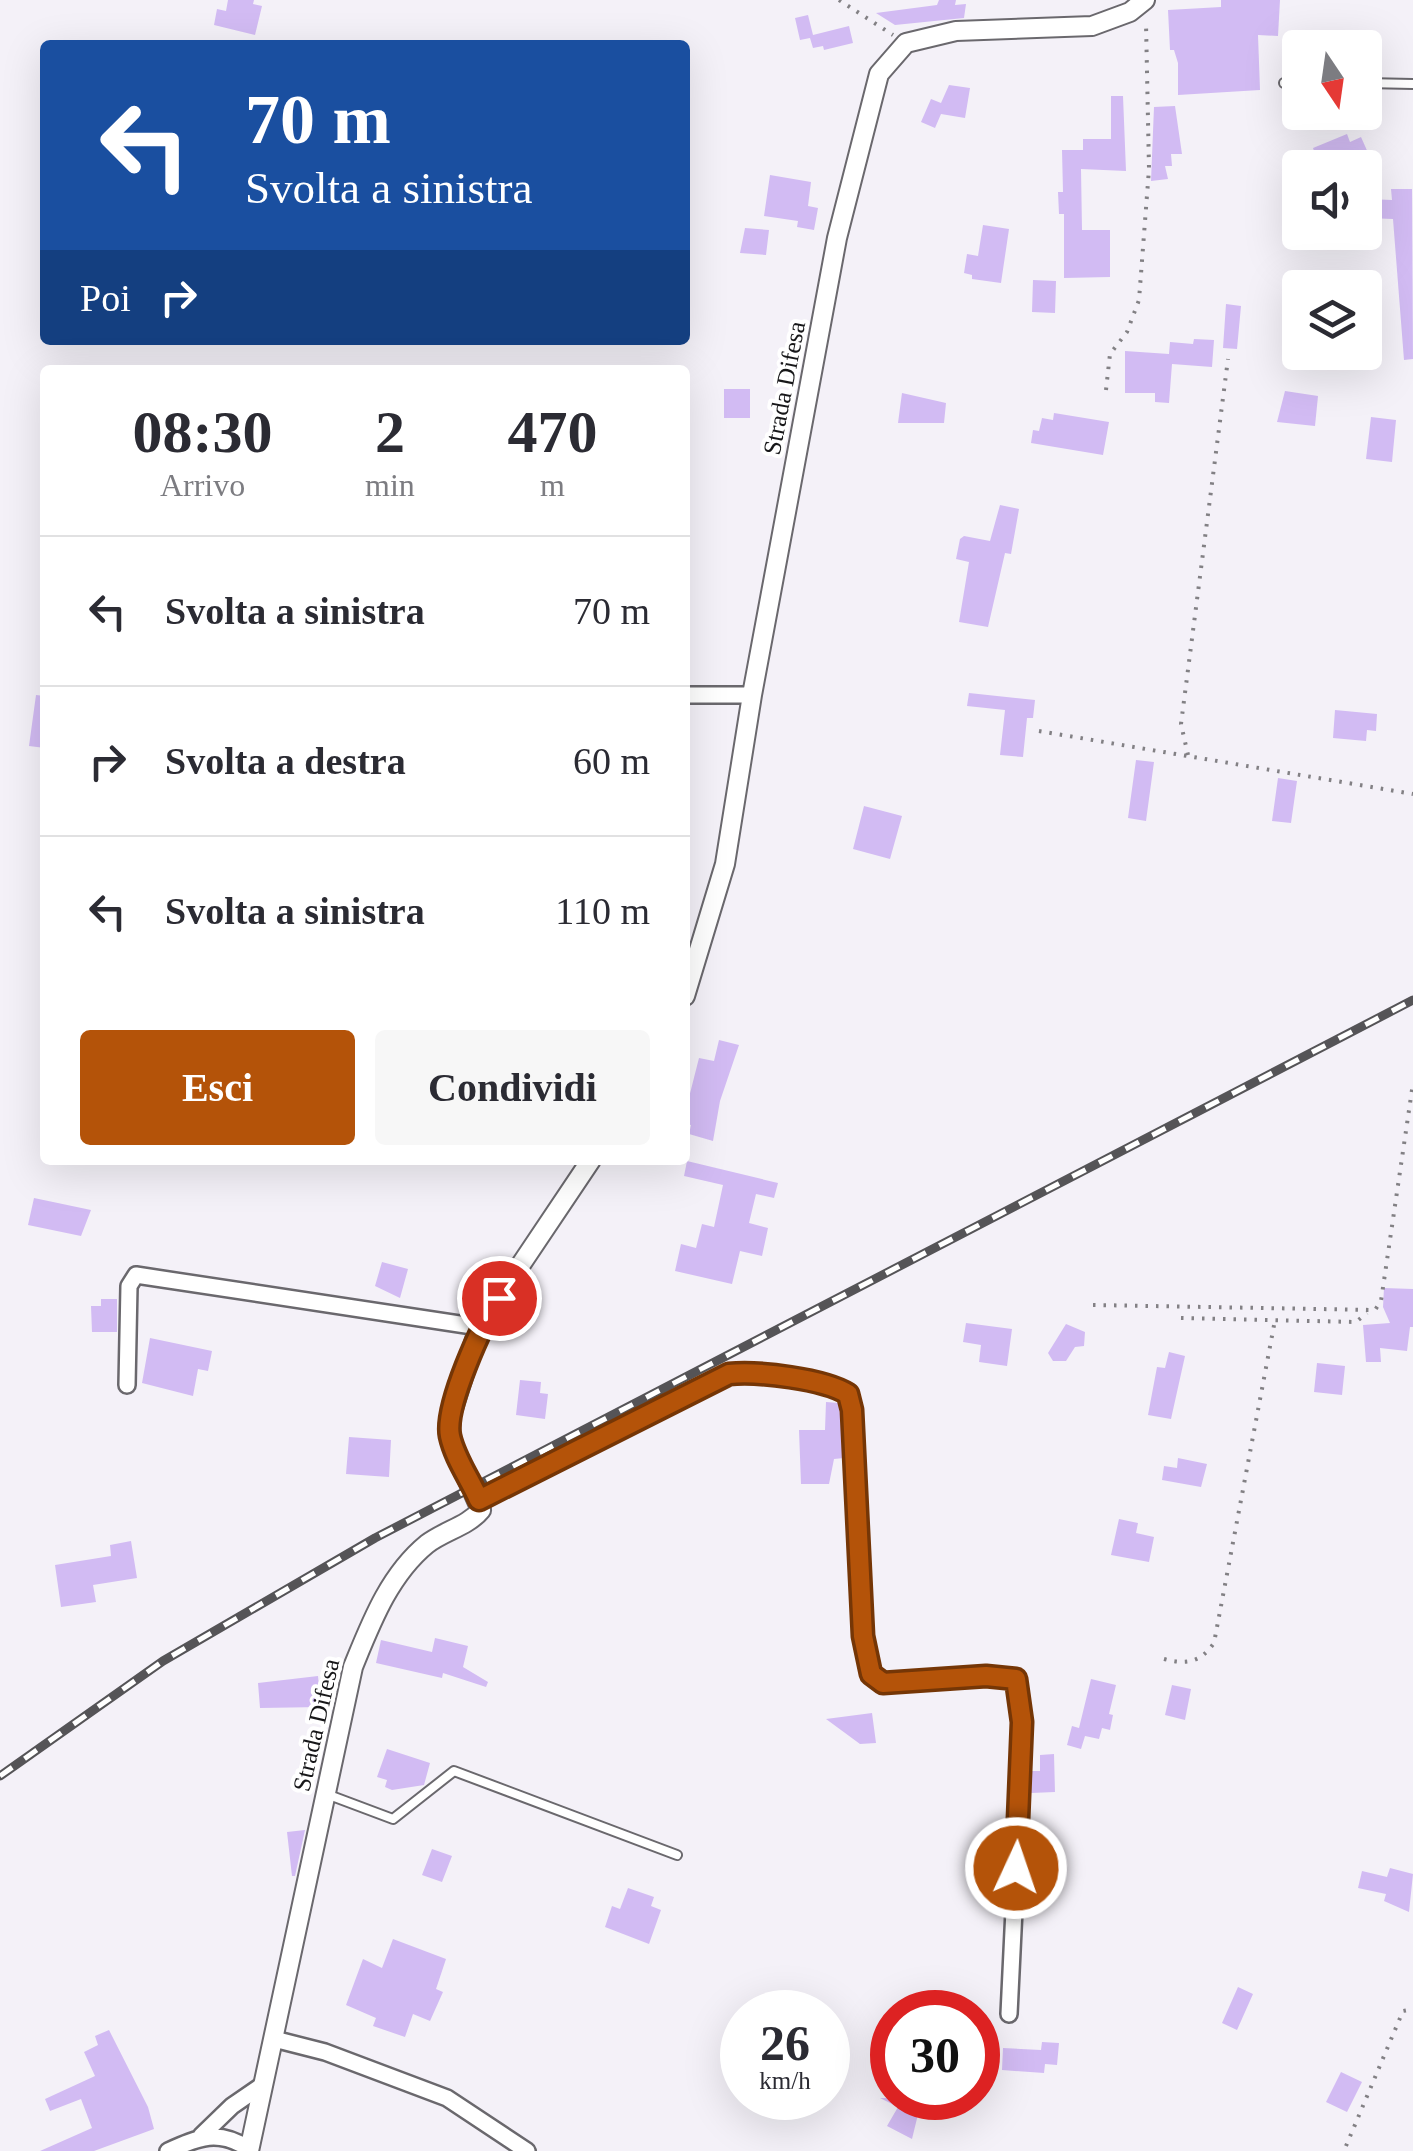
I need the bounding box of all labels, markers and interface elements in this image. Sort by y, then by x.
north arrow [1282,30,1382,130]
map controls [1282,30,1382,370]
icon: left [80,80,210,210]
text: 70 m [245,81,391,158]
button: sound [1282,150,1382,250]
text: Svolta a sinistra [245,163,532,213]
icon: right [151,270,206,325]
button: layers [1282,270,1382,370]
text: Poi [80,277,131,319]
street label: Strada Difesa [758,319,810,457]
text: 08:30 [133,399,273,465]
text: 2 [375,399,405,465]
text: 470 [507,399,597,465]
text: Arrivo [160,467,245,503]
text: min [365,467,415,503]
text: m [540,467,565,503]
icon: left [80,584,135,639]
text: Svolta a sinistra [165,590,425,632]
text: 70 m [573,590,650,632]
icon: right [80,734,135,789]
text: Svolta a destra [165,740,406,782]
text: 60 m [573,740,650,782]
icon: left [80,884,135,939]
text: Svolta a sinistra [165,890,425,932]
text: 110 m [555,890,650,932]
button: Esci [80,1030,355,1145]
button: Condividi [375,1030,650,1145]
pin [457,1256,542,1341]
icon: arrive [472,1271,527,1326]
street label: Strada Difesa [288,1656,344,1794]
position arrow [964,1816,1068,1920]
speed limit sign: 30 [870,1990,1000,2120]
text: 26 [760,2015,810,2071]
text: km/h [759,2067,811,2094]

